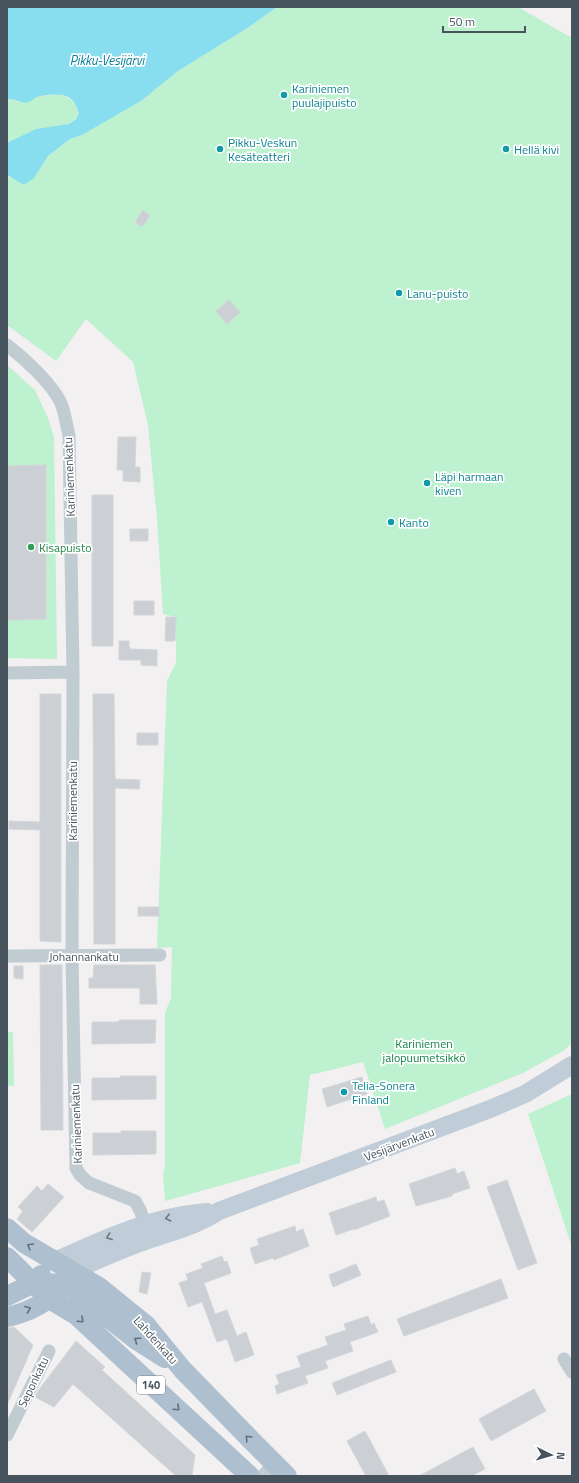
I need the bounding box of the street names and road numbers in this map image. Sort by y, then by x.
street label: Kariniemenkatu [58,437,80,517]
street label: Kariniemenkatu [63,761,82,841]
street label: Johannankatu [49,947,119,966]
street label: Kariniemenkatu [65,1084,87,1164]
street label: Vesijärvenkatu [361,1122,437,1166]
street label: Lahdenkatu [129,1312,183,1368]
street label: Seponkatu [13,1354,53,1410]
road number: 140 [137,1376,165,1394]

